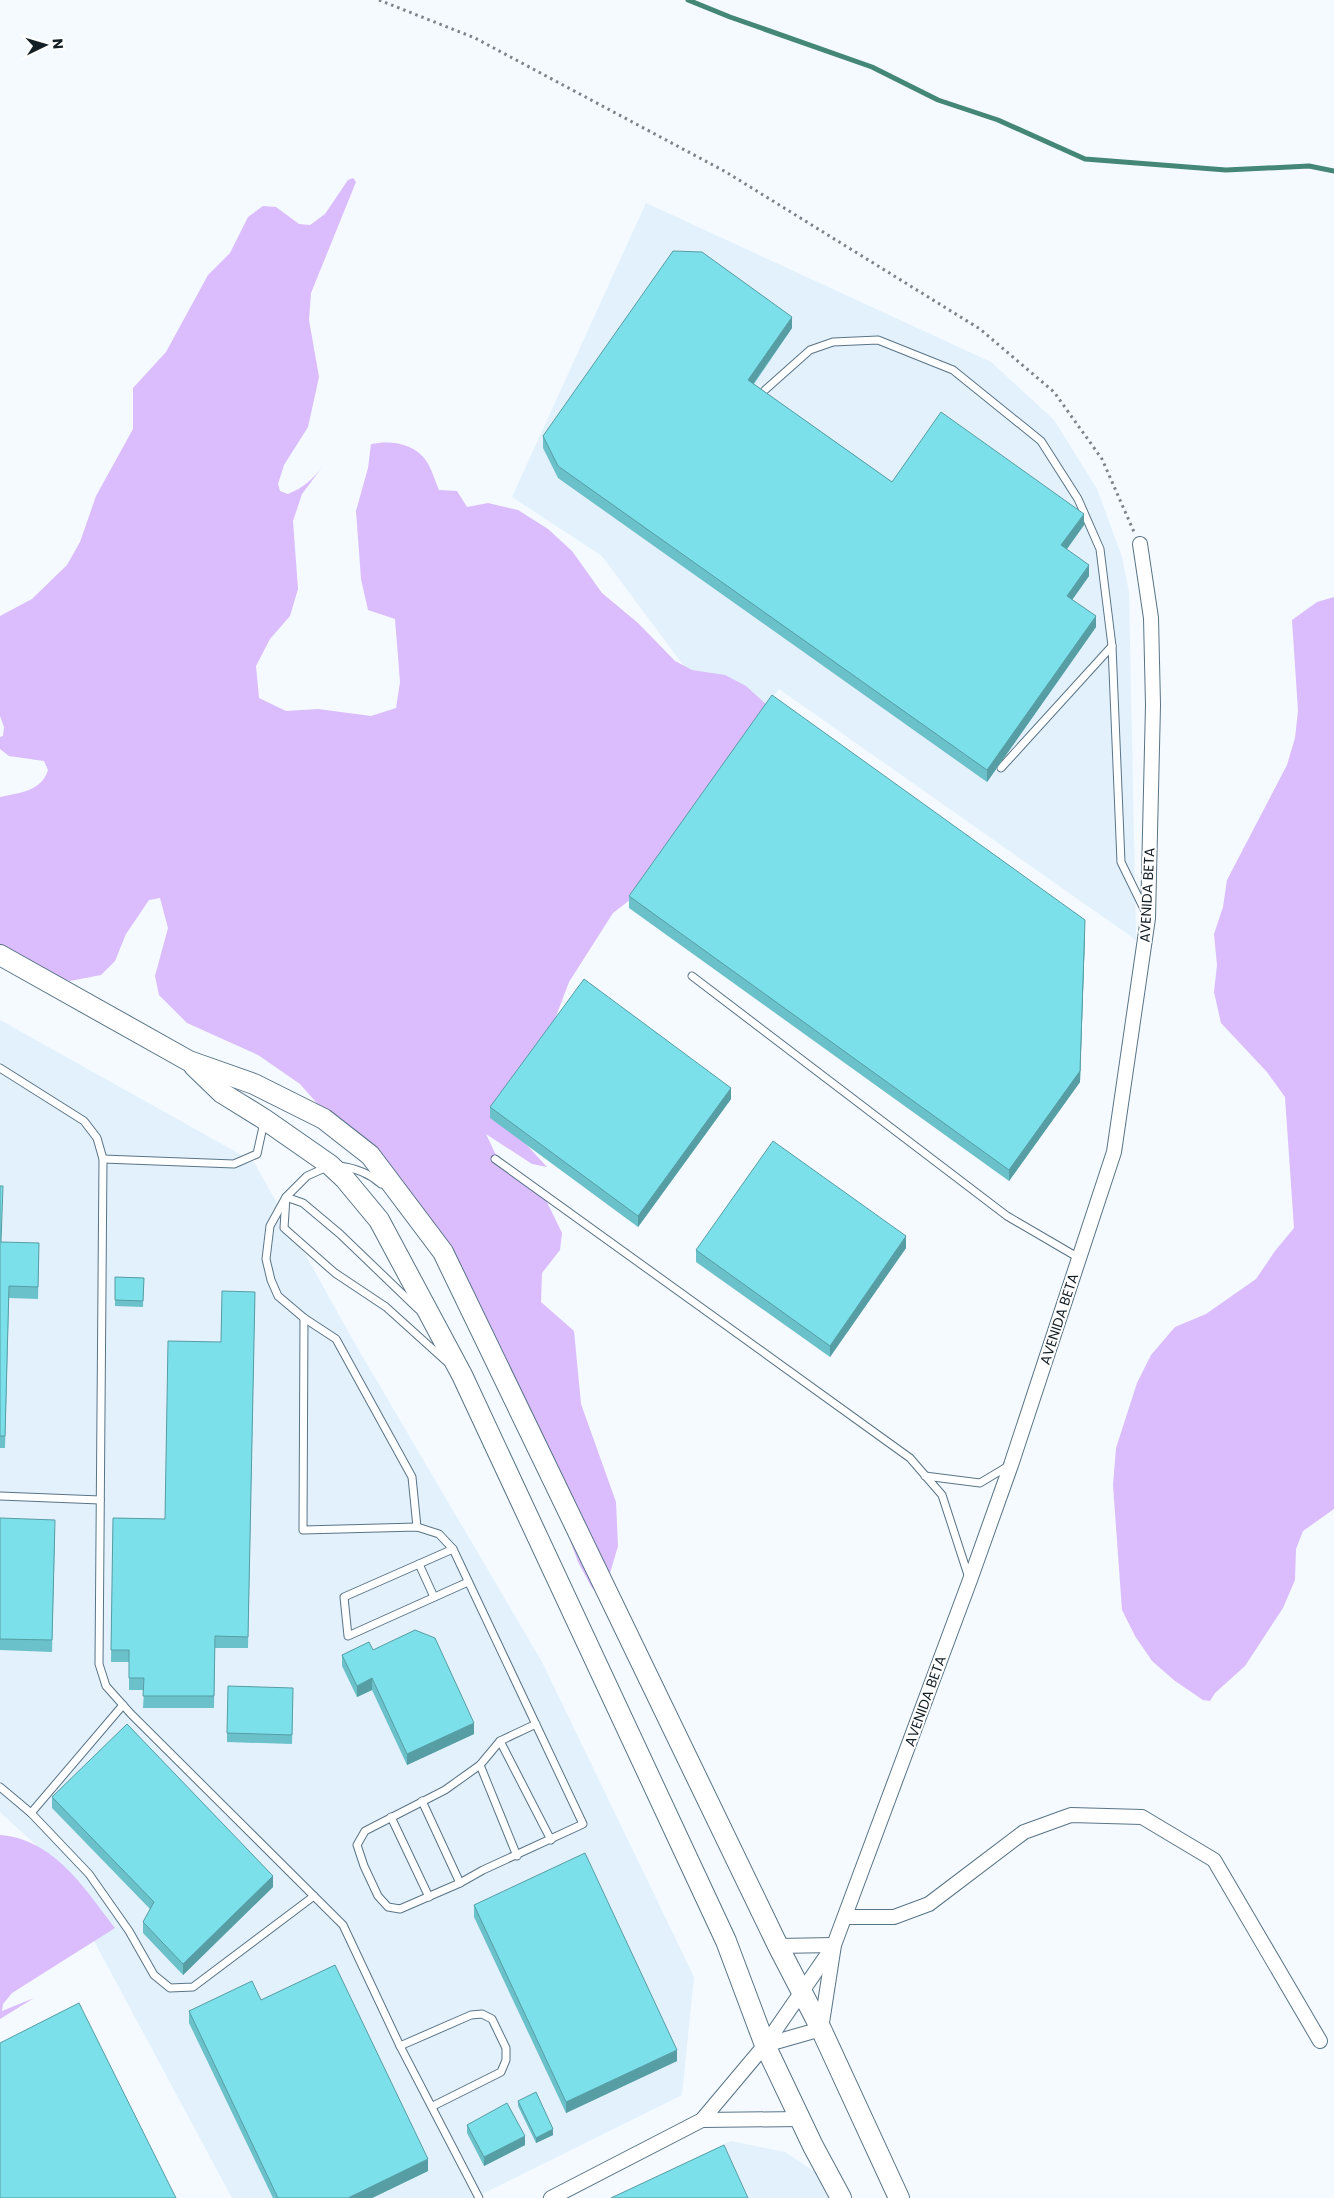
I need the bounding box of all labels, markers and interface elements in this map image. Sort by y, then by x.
north arrow [20,20,70,70]
text: N [48,38,68,50]
street label: AVENIDA BETA [1135,847,1159,943]
street label: AVENIDA BETA [1035,1271,1083,1367]
street label: AVENIDA BETA [899,1653,951,1749]

